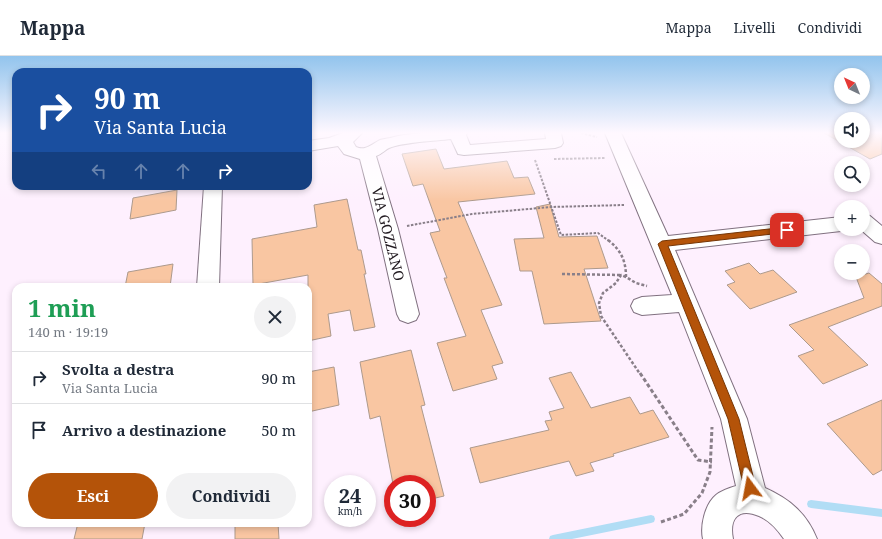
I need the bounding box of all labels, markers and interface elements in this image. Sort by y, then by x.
text: Mappa [20,15,85,41]
text: Mappa [665,18,712,37]
text: Livelli [734,18,776,37]
text: Condividi [798,18,862,37]
north arrow [834,68,870,104]
map controls [834,68,870,280]
text: 90 m [94,79,161,117]
icon: right [28,84,80,136]
button: sound [834,112,870,148]
text: Via Santa Lucia [94,115,227,139]
button: search [834,156,870,192]
icon: left [88,160,110,182]
icon: ahead [130,160,152,182]
icon: ahead [172,160,194,182]
icon: right [214,160,236,182]
street label: VIA GOZZANO [368,185,409,283]
button: + [834,200,870,236]
pin [770,213,804,247]
icon: arrive [776,219,798,241]
button: − [834,244,870,280]
text: 1 min [28,291,96,324]
button: close [254,296,296,338]
text: 140 m · 19:19 [28,323,108,341]
text: Svolta a destra [62,359,174,379]
icon: right [28,367,50,389]
text: 90 m [261,368,296,388]
text: Via Santa Lucia [62,379,158,397]
icon: arrive [28,419,50,441]
text: Arrivo a destinazione [62,420,226,440]
text: 50 m [261,420,296,440]
position arrow [729,467,771,509]
button: Esci [28,473,158,519]
button: Condividi [166,473,296,519]
speed limit sign: 30 [384,475,436,527]
text: 24 [339,482,361,509]
text: km/h [338,504,362,518]

